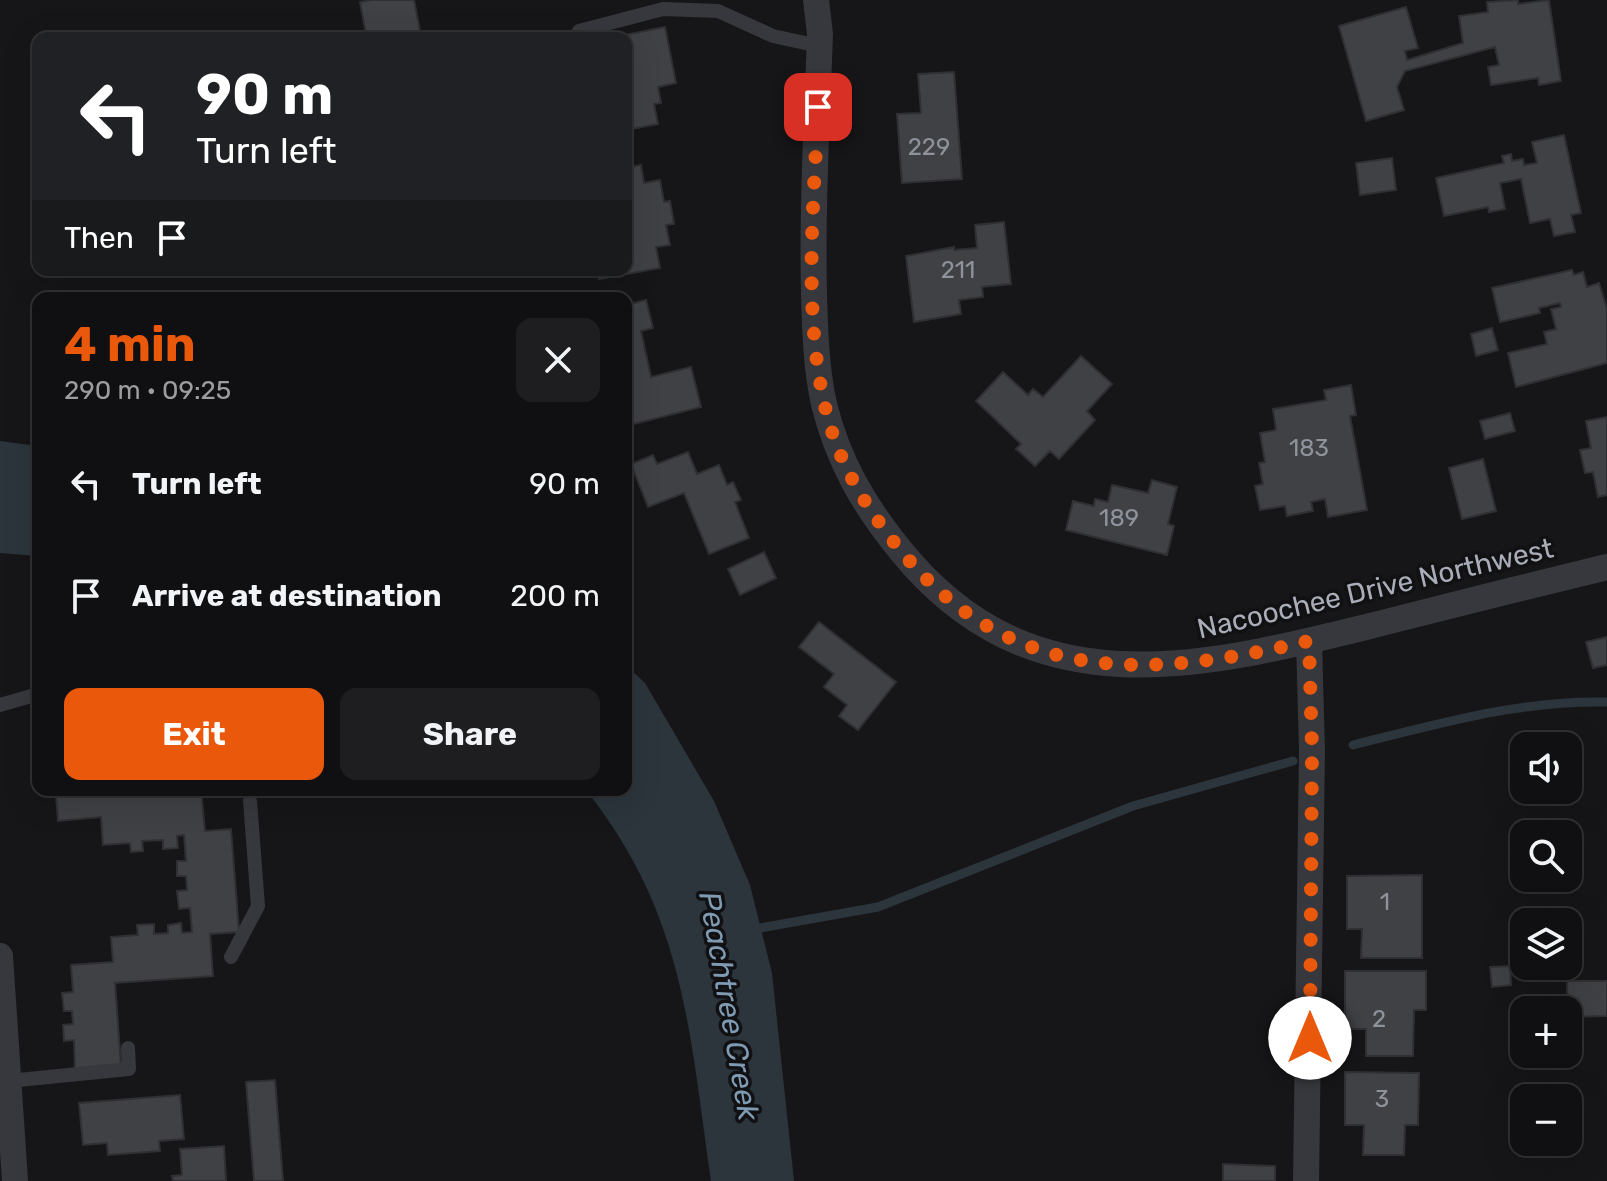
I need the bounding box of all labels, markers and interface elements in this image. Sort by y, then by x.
text: 90 m [196,62,333,128]
icon: left [64,64,168,168]
pin [784,73,852,141]
icon: arrive [796,85,840,129]
text: Turn left [196,129,337,172]
house number: 229 [908,133,950,161]
icon: arrive [150,216,194,260]
text: Then [64,220,134,256]
house number: 211 [941,256,975,284]
text: 4 min [64,316,196,373]
button: close [516,318,600,402]
text: 290 m · 09:25 [64,375,231,406]
house number: 183 [1289,434,1329,462]
icon: left [64,462,108,506]
text: Turn left [132,466,262,502]
text: 90 m [529,466,600,502]
house number: 189 [1099,504,1139,532]
street label: Nacoochee Drive Northwest [1194,531,1556,646]
icon: arrive [64,574,108,618]
text: Arrive at destination [132,578,442,614]
text: 200 m [510,578,600,614]
button: Exit [64,688,324,780]
button: Share [340,688,600,780]
map controls [1510,732,1582,1156]
button: sound [1510,732,1582,804]
button: search [1510,820,1582,892]
house number: 1 [1380,888,1390,916]
water label: Peachtree Creek [691,889,767,1124]
button: layers [1510,908,1582,980]
position arrow [1268,996,1352,1080]
button: + [1510,996,1582,1068]
house number: 2 [1372,1005,1386,1033]
button: − [1510,1084,1582,1156]
house number: 3 [1375,1085,1389,1113]

